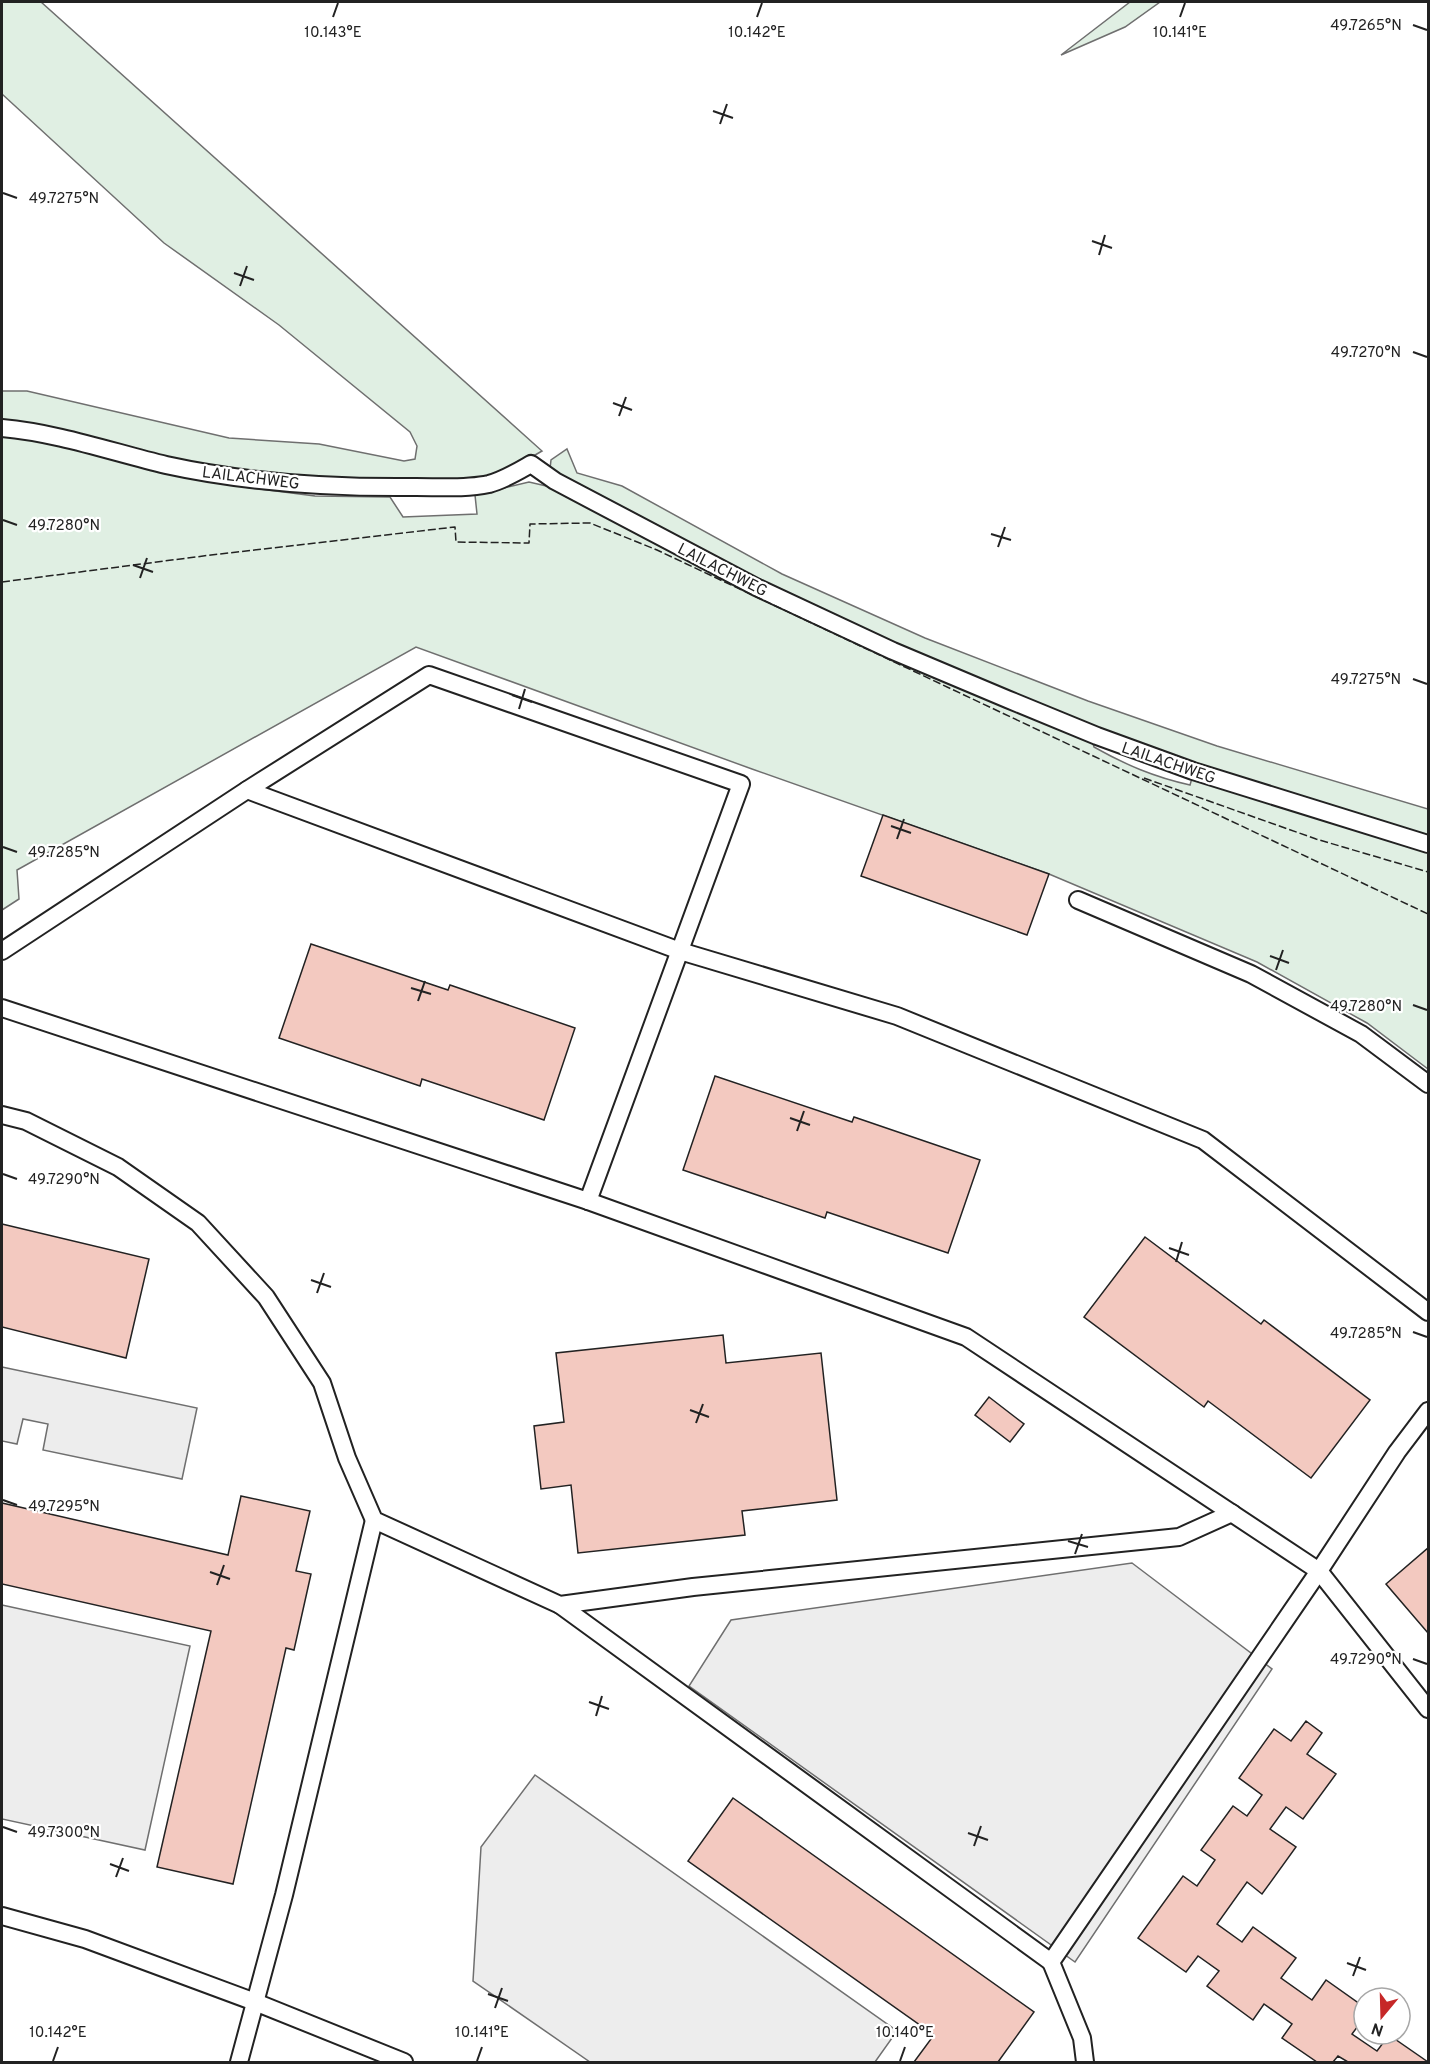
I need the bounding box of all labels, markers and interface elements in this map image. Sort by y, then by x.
text: 49.7265°N [1330,17,1402,36]
text: 10.143°E [304,24,362,43]
text: 10.142°E [728,24,786,43]
text: 10.141°E [1153,24,1207,43]
text: 49.7275°N [29,190,99,209]
text: 49.7270°N [1331,344,1401,363]
street label: LAILACHWEG [201,463,301,495]
text: 49.7280°N [28,517,100,536]
street label: LAILACHWEG [674,540,770,602]
text: 49.7275°N [1331,671,1401,690]
street label: LAILACHWEG [1119,738,1218,789]
text: 49.7285°N [28,844,100,863]
text: 49.7280°N [1330,998,1402,1017]
text: 49.7290°N [28,1171,100,1190]
text: 49.7285°N [1330,1325,1402,1344]
text: 49.7295°N [28,1498,100,1517]
text: 49.7290°N [1330,1651,1402,1670]
text: 49.7300°N [28,1824,100,1843]
north arrow [1352,1986,1412,2046]
text: N [1369,2017,1386,2040]
text: 10.142°E [29,2024,87,2043]
text: 10.141°E [455,2024,509,2043]
text: 10.140°E [876,2024,934,2043]

